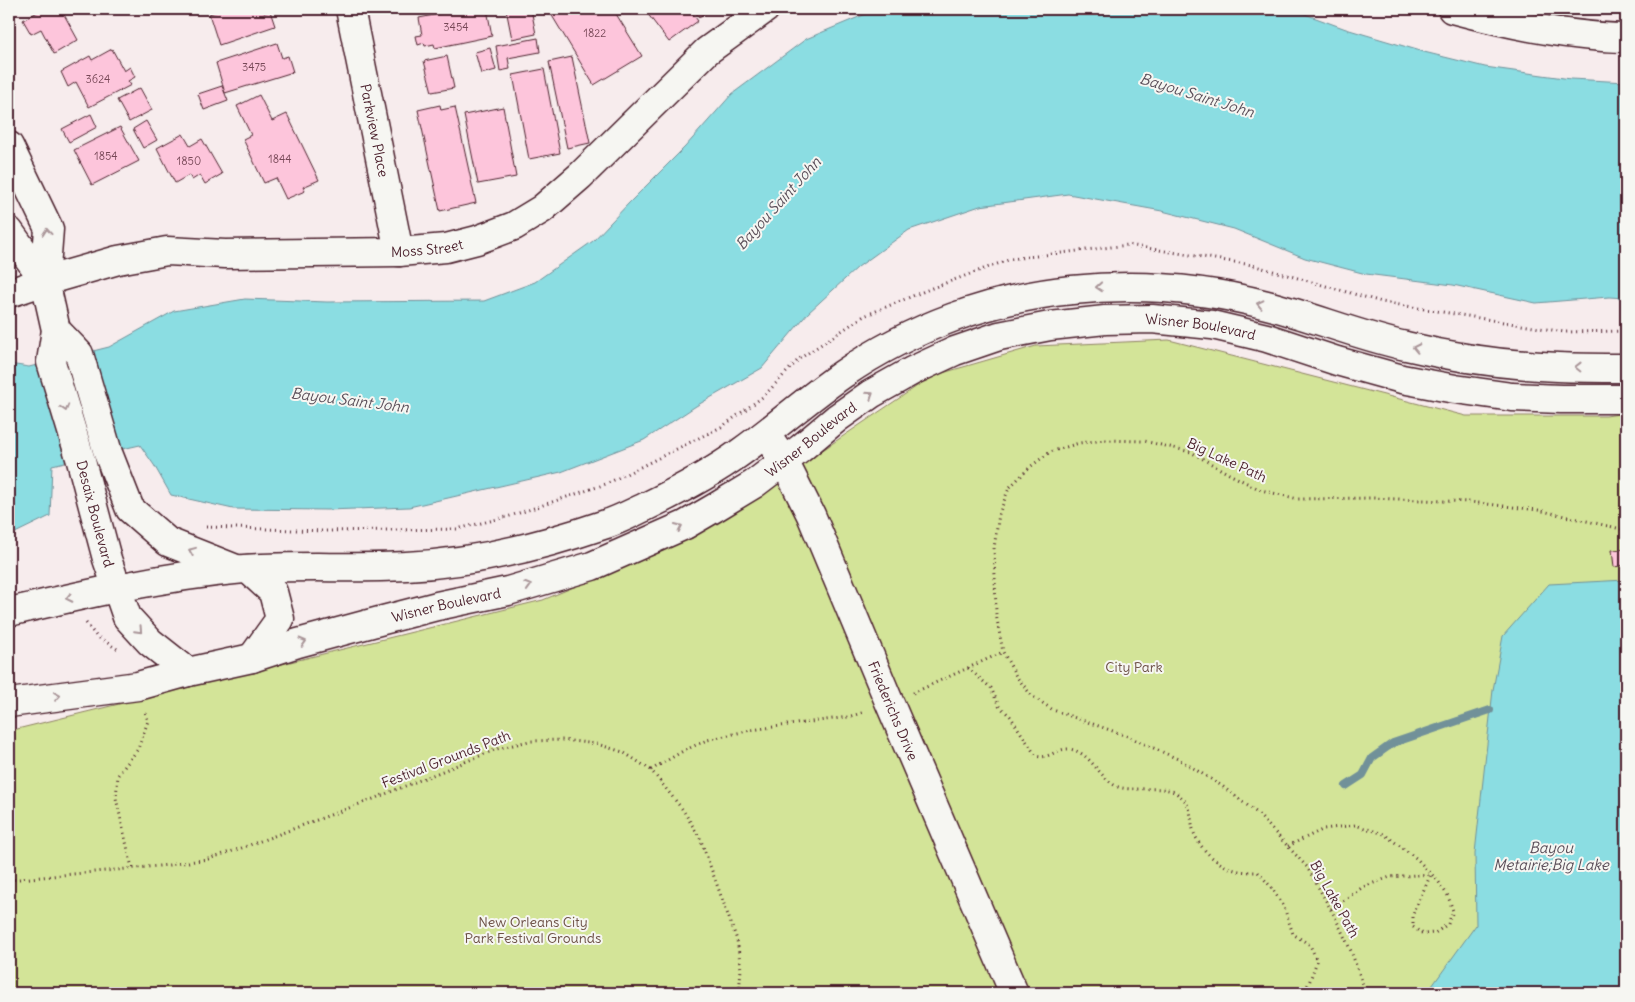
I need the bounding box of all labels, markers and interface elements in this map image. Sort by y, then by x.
house number: 3454 [443,20,469,34]
house number: 1822 [584,26,606,40]
house number: 3475 [242,60,266,74]
water label: Bayou Saint John [1138,69,1257,121]
house number: 3624 [86,72,110,86]
street label: Parkview Place [356,82,393,179]
house number: 1854 [94,149,118,163]
house number: 1844 [268,152,292,166]
water label: Bayou Saint John [731,152,825,253]
house number: 1850 [177,154,201,168]
one-way arrow [42,228,53,236]
street label: Moss Street [391,235,465,261]
one-way arrow [1095,282,1103,293]
one-way arrow [1256,299,1265,310]
street label: Wisner Boulevard [1145,310,1257,344]
one-way arrow [1412,344,1421,354]
one-way arrow [1573,362,1581,372]
water label: Bayou Saint John [290,383,410,417]
one-way arrow [864,392,874,401]
street label: Wisner Boulevard [762,398,860,481]
one-way arrow [60,404,70,412]
street label: Big Lake Path [1184,434,1270,486]
street label: Desaix Boulevard [72,459,118,570]
one-way arrow [674,523,683,533]
one-way arrow [188,547,197,558]
one-way arrow [523,581,532,591]
street label: Wisner Boulevard [390,584,502,626]
one-way arrow [65,592,73,603]
one-way arrow [133,625,142,634]
one-way arrow [298,637,306,647]
street label: Friederichs Drive [864,658,922,763]
park label: City Park [1105,658,1163,676]
one-way arrow [53,692,61,702]
street label: Festival Grounds Path [379,726,513,792]
water label: Bayou Metairie;Big Lake [1493,838,1610,874]
street label: Big Lake Path [1306,857,1364,941]
park label: New Orleans City Park Festival Grounds [465,913,601,947]

